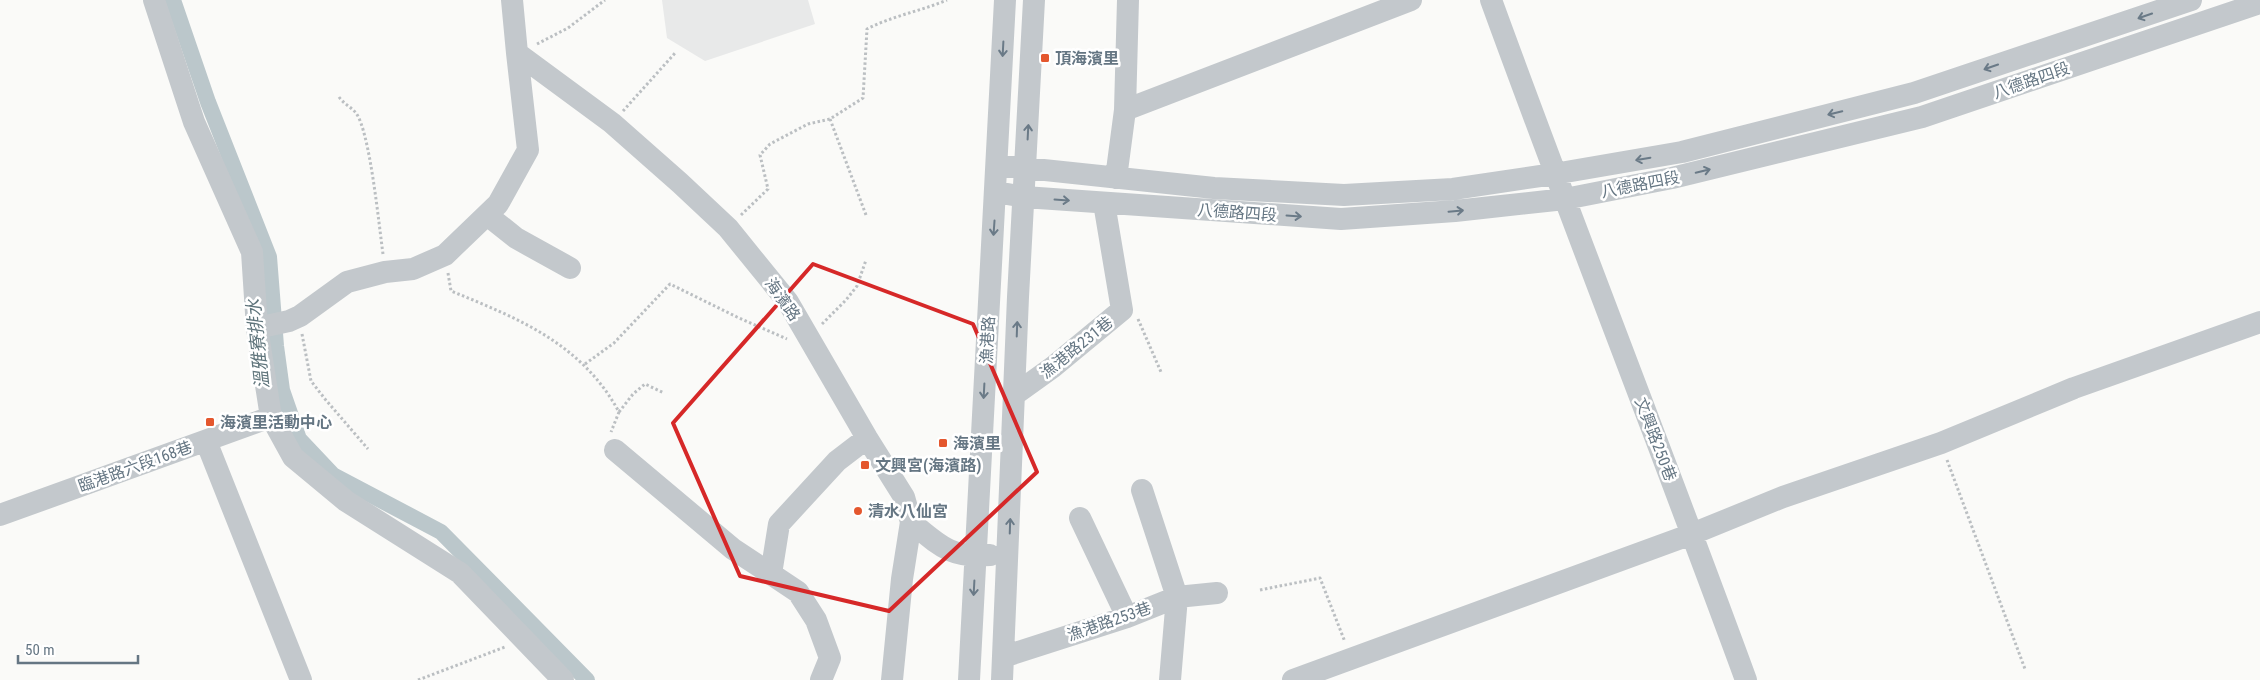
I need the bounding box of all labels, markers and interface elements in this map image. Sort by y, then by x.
one-way arrow [2137,11,2153,21]
one-way arrow [998,40,1007,56]
place label: 頂海濱里 [1055,49,1119,68]
marker: 頂海濱里 [1039,52,1051,64]
street label: 八德路四段 [1990,58,2072,102]
one-way arrow [1983,63,1999,72]
one-way arrow [1827,109,1843,118]
one-way arrow [1024,124,1033,140]
one-way arrow [1635,154,1651,164]
one-way arrow [1694,166,1710,175]
street label: 八德路四段 [1599,168,1681,201]
one-way arrow [1054,195,1070,204]
street label: 八德路四段 [1196,200,1278,225]
one-way arrow [1448,206,1464,215]
one-way arrow [1286,211,1302,220]
one-way arrow [989,220,998,236]
street label: 海濱路 [761,274,804,324]
water label: 溫雅寮排水 [242,297,273,390]
street label: 漁港路231巷 [1036,312,1116,382]
street label: 漁港路 [977,316,998,364]
one-way arrow [1012,321,1022,338]
one-way arrow [979,382,989,398]
street label: 文興路250巷 [1631,395,1680,484]
place label: 海濱里活動中心 [220,413,332,432]
marker: 海濱里活動中心 [204,416,216,428]
place label: 海濱里 [953,434,1001,453]
street label: 臨港路六段168巷 [76,437,195,496]
marker: 海濱里 [937,437,949,449]
place label: 文興宮(海濱路) [875,456,981,475]
marker: 文興宮(海濱路) [859,459,871,471]
place label: 清水八仙宮 [868,502,948,521]
marker: 清水八仙宮 [852,505,864,517]
one-way arrow [1005,519,1014,535]
one-way arrow [969,580,978,596]
street label: 漁港路253巷 [1065,598,1154,645]
scale bar [18,632,138,664]
text: 50 m [25,641,55,659]

